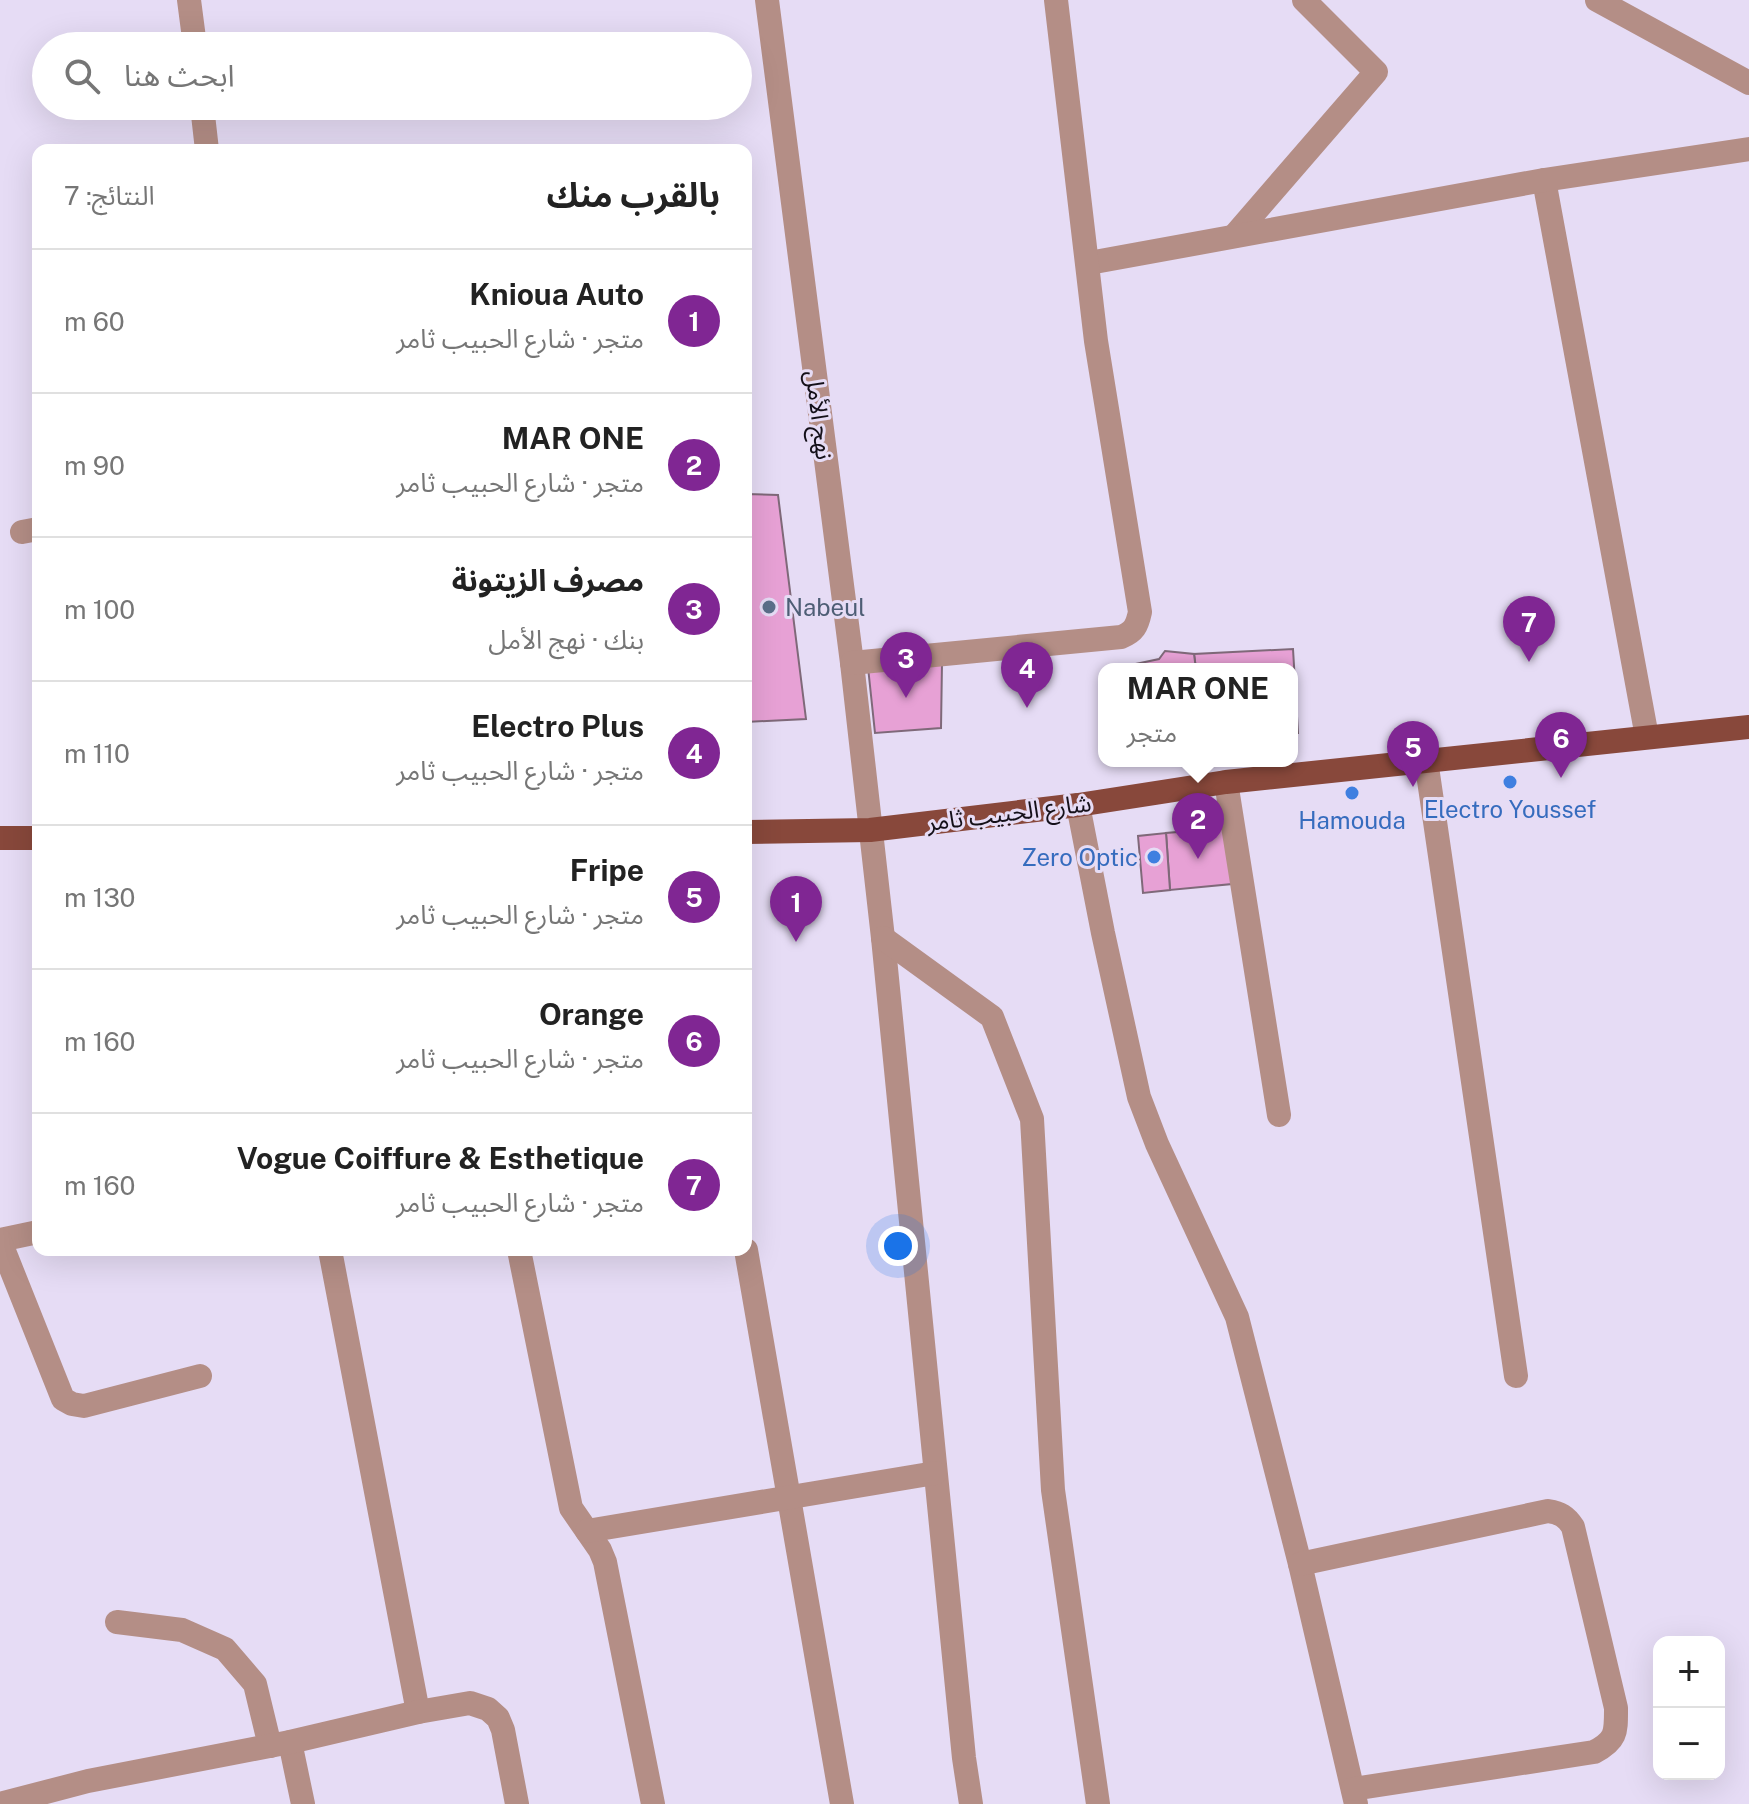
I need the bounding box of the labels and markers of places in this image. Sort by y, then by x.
place label: Nabeul [785,593,866,621]
pin: 7 [1503,596,1555,662]
marker: Nabeul [760,598,778,616]
pin: 3 [880,632,932,698]
pin: 4 [1001,642,1053,708]
pin: 6 [1535,712,1587,778]
pin: 5 [1387,721,1439,787]
marker: Electro Youssef [1501,773,1519,791]
marker: Hamouda [1343,784,1361,802]
pin: 2 [1172,793,1224,859]
place label: Electro Youssef [1424,795,1596,823]
place label: Hamouda [1298,806,1406,834]
place label: Zero Optic [1022,843,1138,871]
marker: Zero Optic [1145,848,1163,866]
pin: 1 [770,876,822,942]

